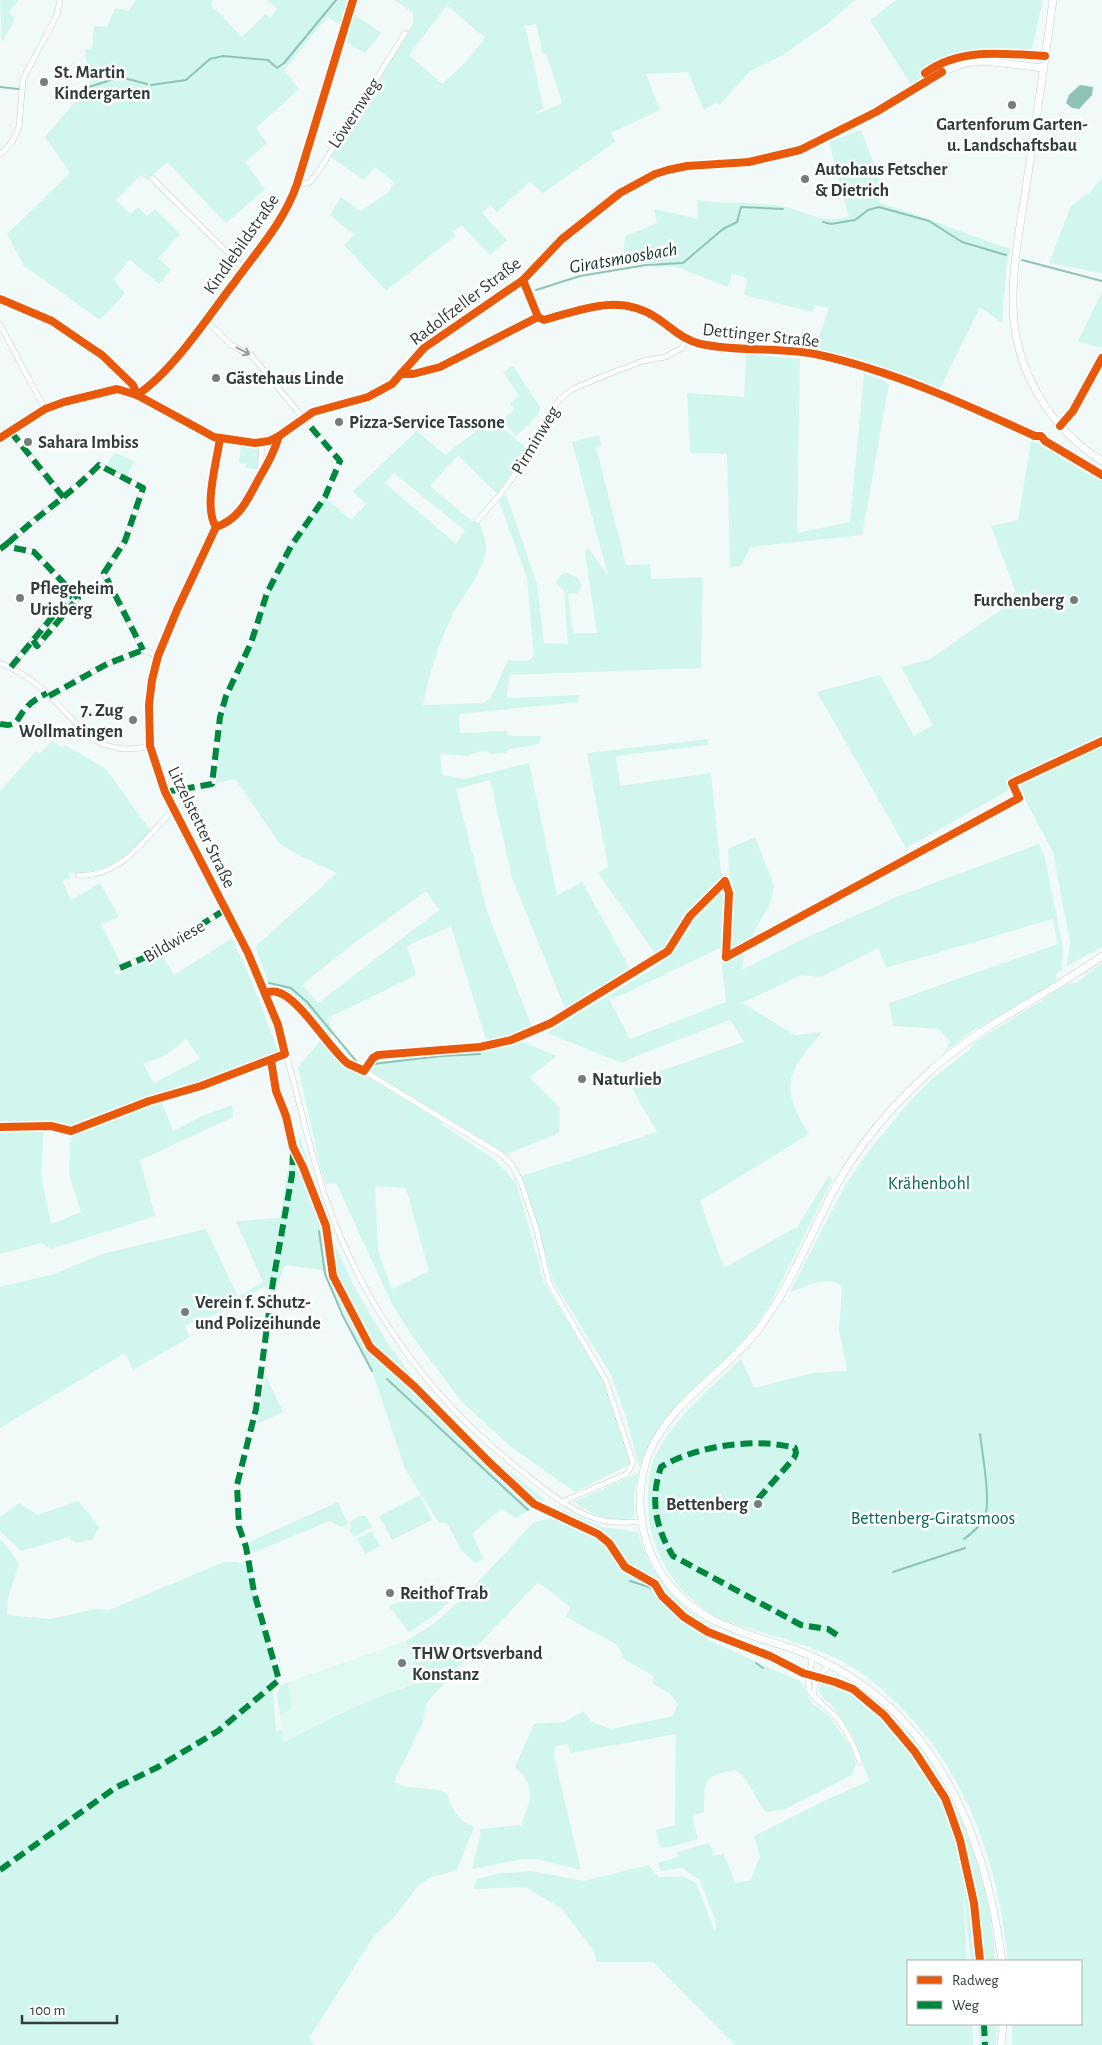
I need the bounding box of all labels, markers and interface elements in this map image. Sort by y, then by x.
place label: St. Martin Kindergarten [54,64,151,103]
street label: Löwernweg [326,75,384,152]
marker: St. Martin Kindergarten [38,76,50,88]
marker: Gartenforum Garten- u. Landschaftsbau [1006,99,1018,111]
place label: Gartenforum Garten- u. Landschaftsbau [936,116,1088,155]
place label: Autohaus Fetscher & Dietrich [815,161,948,200]
marker: Autohaus Fetscher & Dietrich [799,173,811,185]
street label: Kindlebildstraße [201,191,283,298]
water label: Giratsmoosbach [568,240,679,277]
street label: Radolfzeller Straße [407,254,524,349]
street label: Dettinger Straße [702,321,820,351]
one-way arrow [235,347,250,356]
place label: Gästehaus Linde [226,370,344,388]
marker: Gästehaus Linde [210,372,222,384]
street label: Pirminweg [509,403,563,478]
place label: Pizza-Service Tassone [349,414,505,432]
marker: Pizza-Service Tassone [333,416,345,428]
place label: Sahara Imbiss [38,434,139,452]
marker: Sahara Imbiss [22,436,34,448]
place label: Pflegeheim Urisberg [30,580,114,619]
marker: Pflegeheim Urisberg [14,592,26,604]
place label: Furchenberg [973,592,1065,610]
marker: Furchenberg [1068,594,1080,606]
place label: 7. Zug Wollmatingen [19,702,124,741]
marker: 7. Zug Wollmatingen [127,714,139,726]
street label: Litzelstetter Straße [164,764,238,891]
street label: Bildwiese [141,917,208,967]
place label: Naturlieb [592,1071,662,1089]
marker: Naturlieb [576,1073,588,1085]
park label: Krähenbohl [888,1175,970,1193]
place label: Verein f. Schutz- und Polizeihunde [195,1294,321,1333]
marker: Verein f. Schutz- und Polizeihunde [179,1306,191,1318]
place label: Bettenberg [666,1496,749,1514]
marker: Bettenberg [752,1498,764,1510]
park label: Bettenberg-Giratsmoos [851,1510,1015,1528]
place label: Reithof Trab [400,1585,488,1603]
marker: Reithof Trab [384,1587,396,1599]
place label: THW Ortsverband Konstanz [412,1645,543,1684]
marker: THW Ortsverband Konstanz [396,1657,408,1669]
legend [907,1960,1082,2025]
text: Radweg [952,1973,999,1988]
scale bar [22,1992,118,2024]
text: Weg [952,1998,980,2013]
text: 100 m [30,2003,65,2018]

